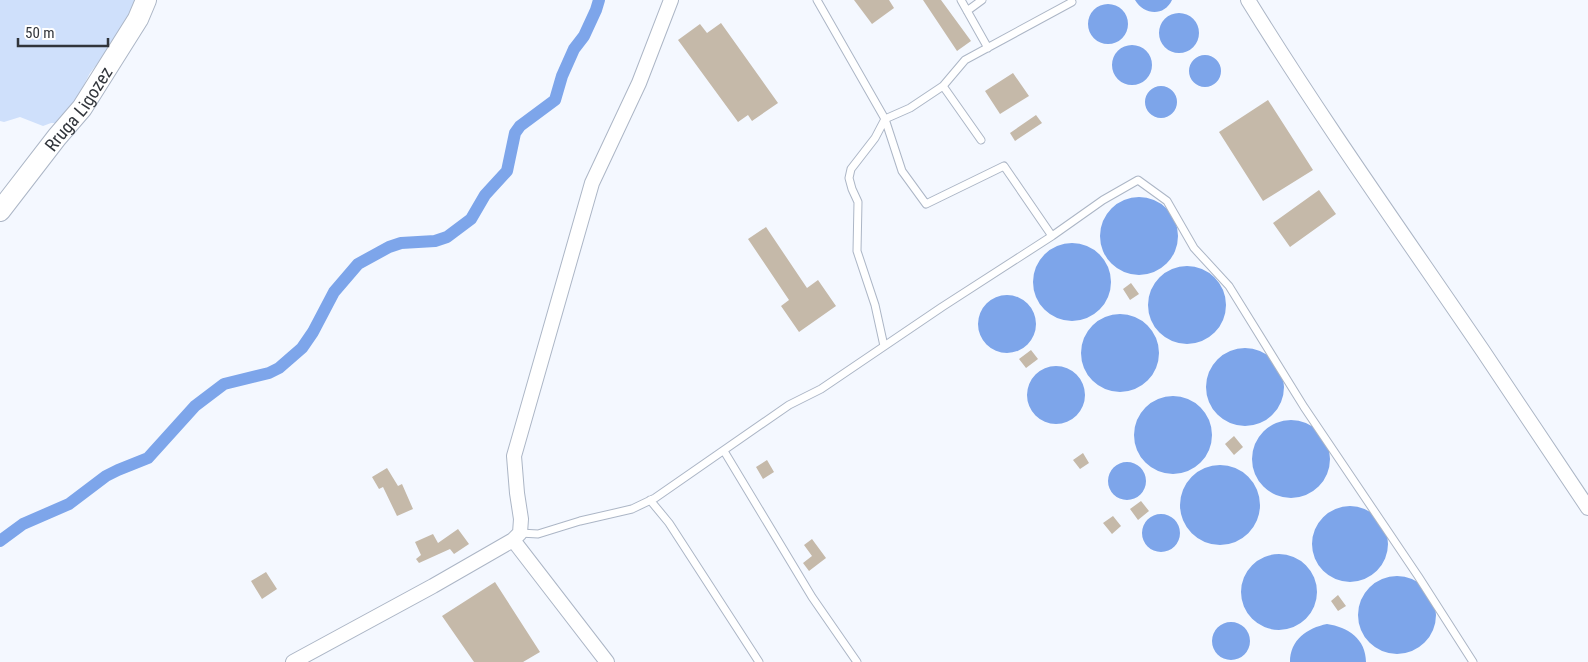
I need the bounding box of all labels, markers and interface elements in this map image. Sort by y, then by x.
scale bar [18,15,108,47]
text: 50 m [25,24,55,42]
street label: Rruga Ligozez [40,62,116,155]

